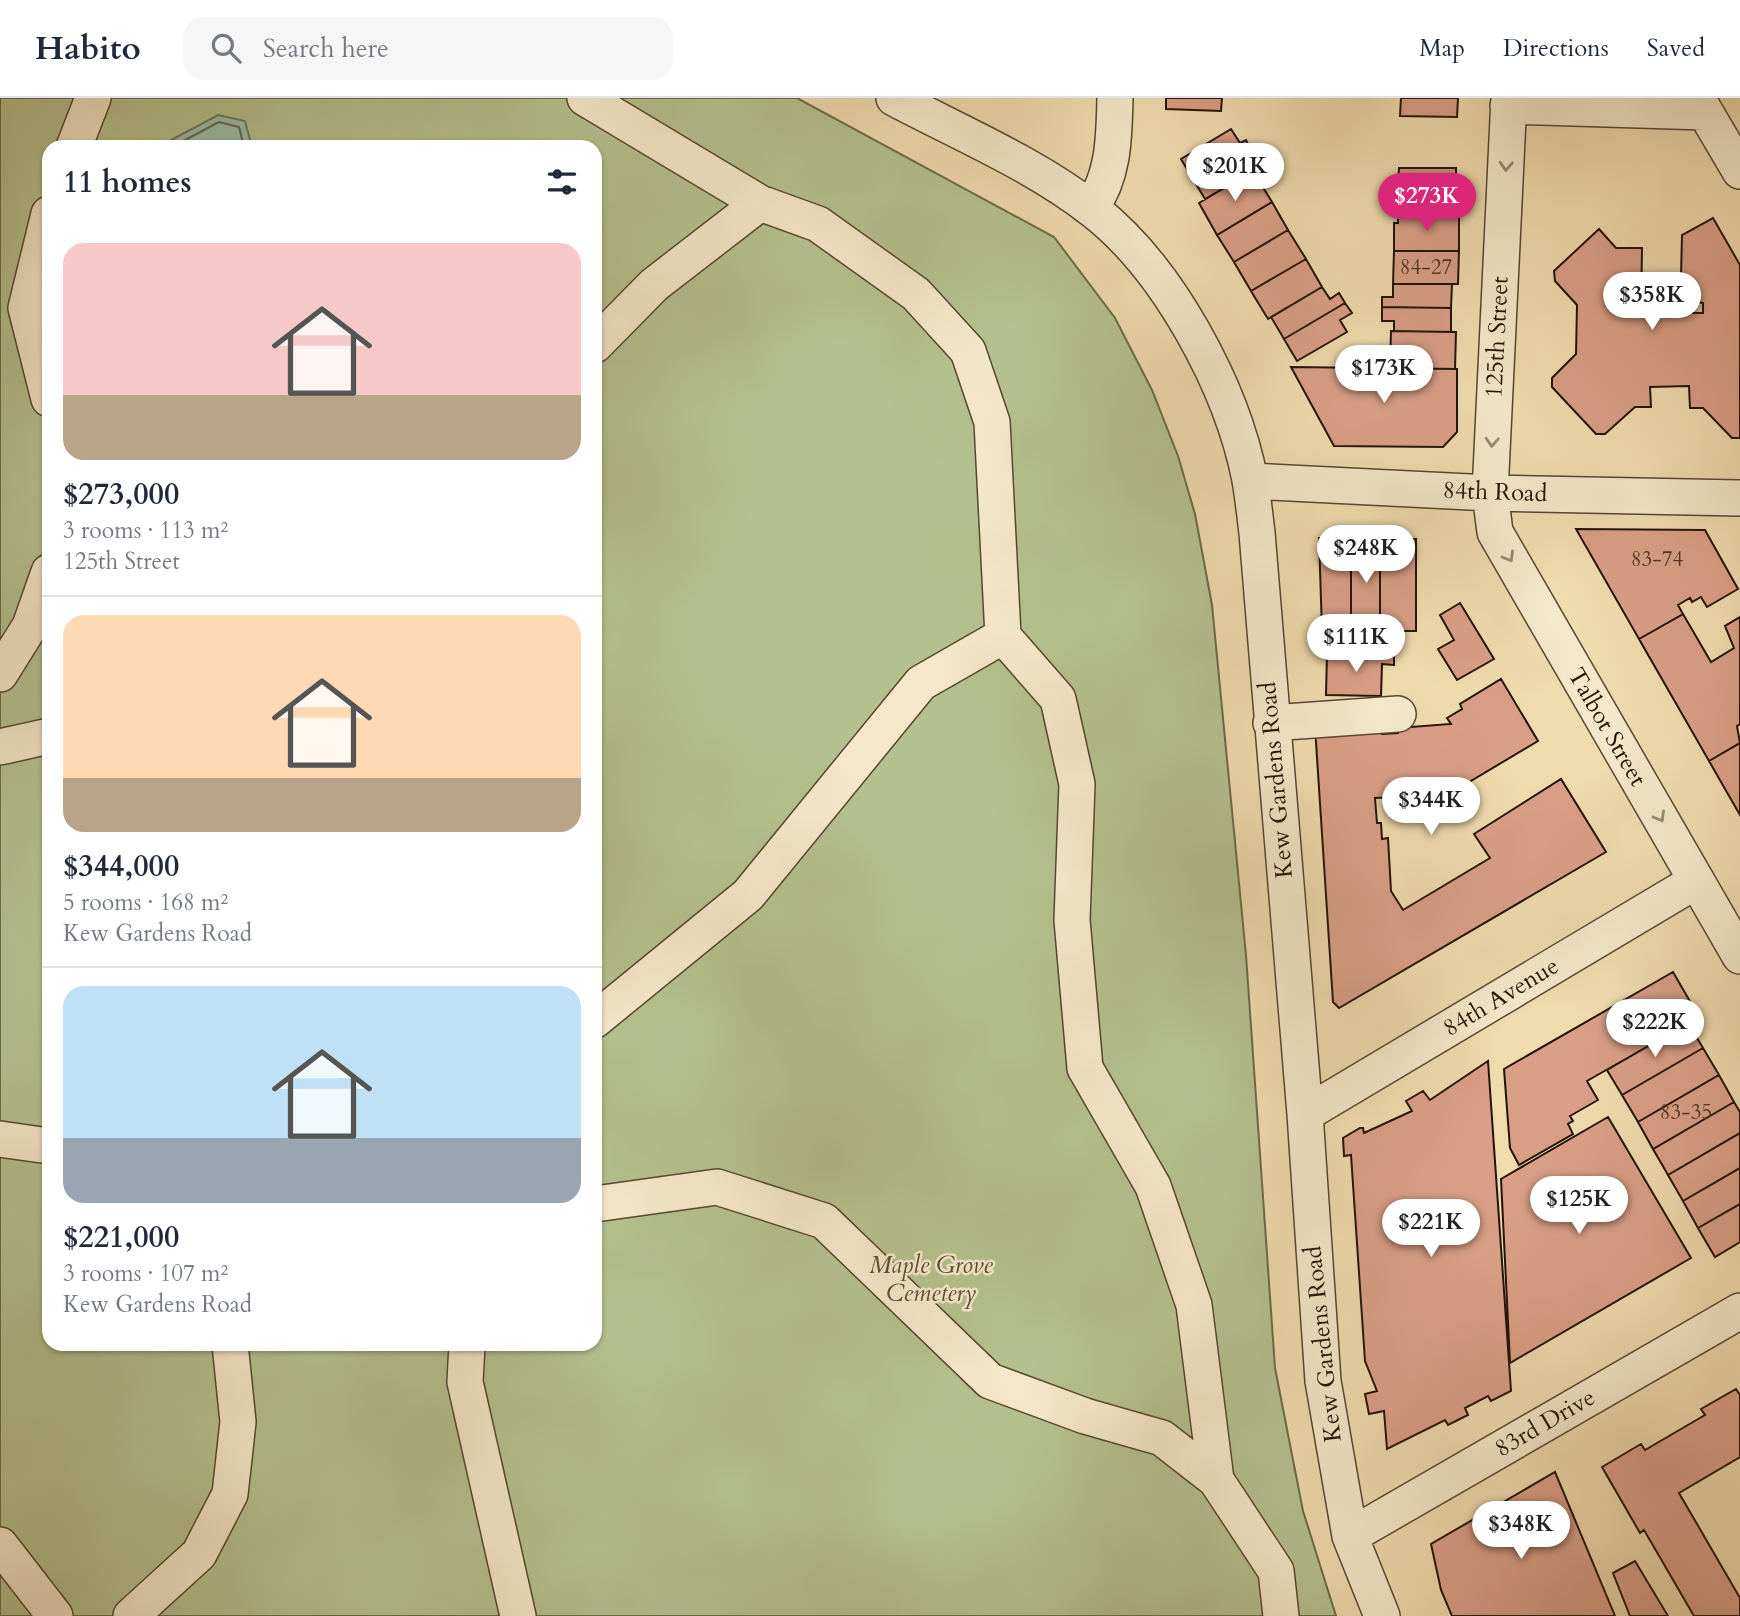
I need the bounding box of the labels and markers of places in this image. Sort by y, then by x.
pin: $201K [1186,144,1284,203]
pin: $273K [1378,174,1476,233]
pin: $358K [1603,272,1701,332]
pin: $173K [1335,345,1433,405]
pin: $248K [1317,526,1415,585]
pin: $111K [1307,614,1405,674]
pin: $344K [1382,778,1480,837]
pin: $222K [1606,1000,1704,1059]
pin: $125K [1530,1176,1628,1236]
pin: $221K [1382,1200,1480,1259]
pin: $348K [1472,1502,1570,1561]

